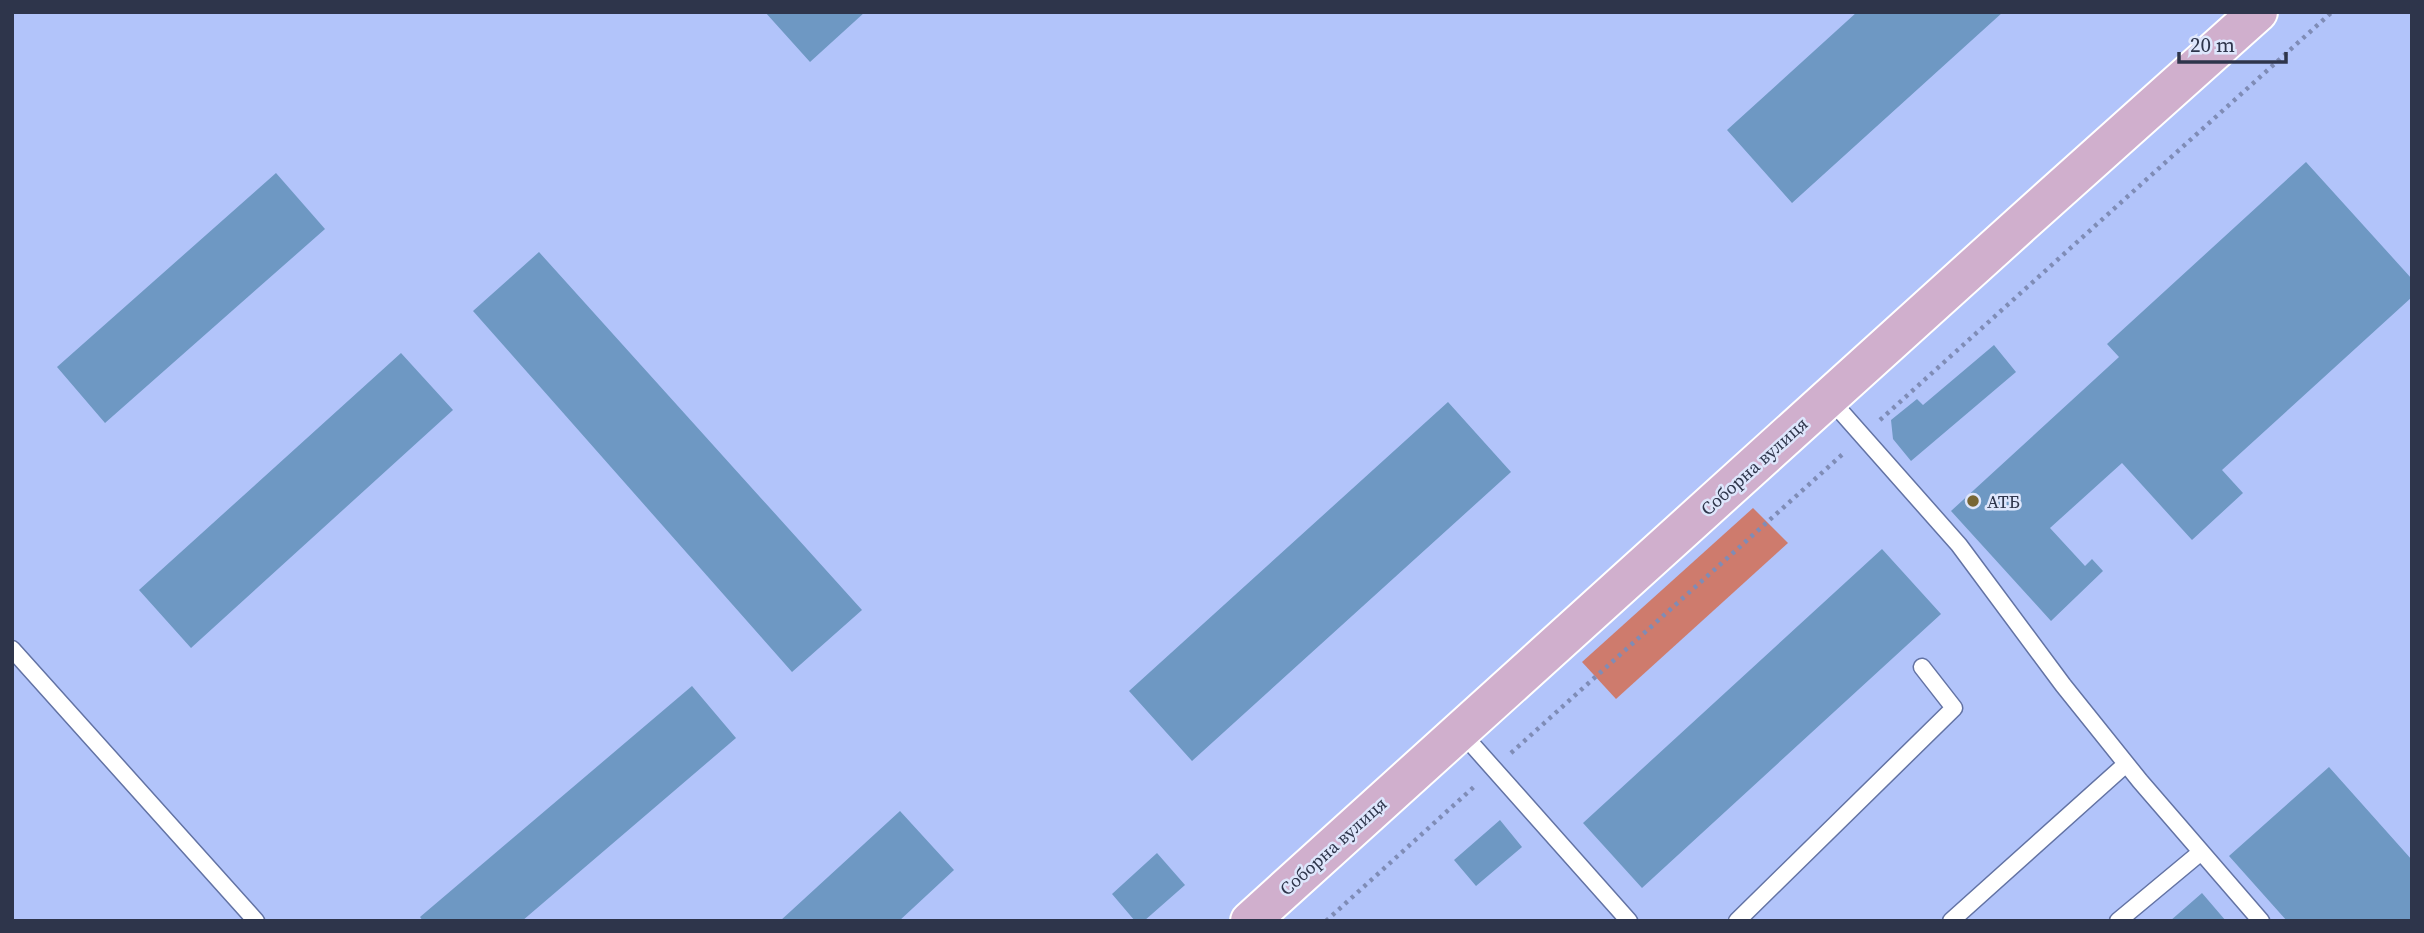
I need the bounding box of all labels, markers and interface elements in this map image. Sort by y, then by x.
scale bar [2179,21,2286,65]
text: 20 m [2190,30,2235,59]
street label: Соборна вулиця [1695,411,1813,521]
place label: АТБ [1987,489,2020,514]
marker: АТБ [1965,493,1981,509]
street label: Соборна вулиця [1274,791,1392,901]

